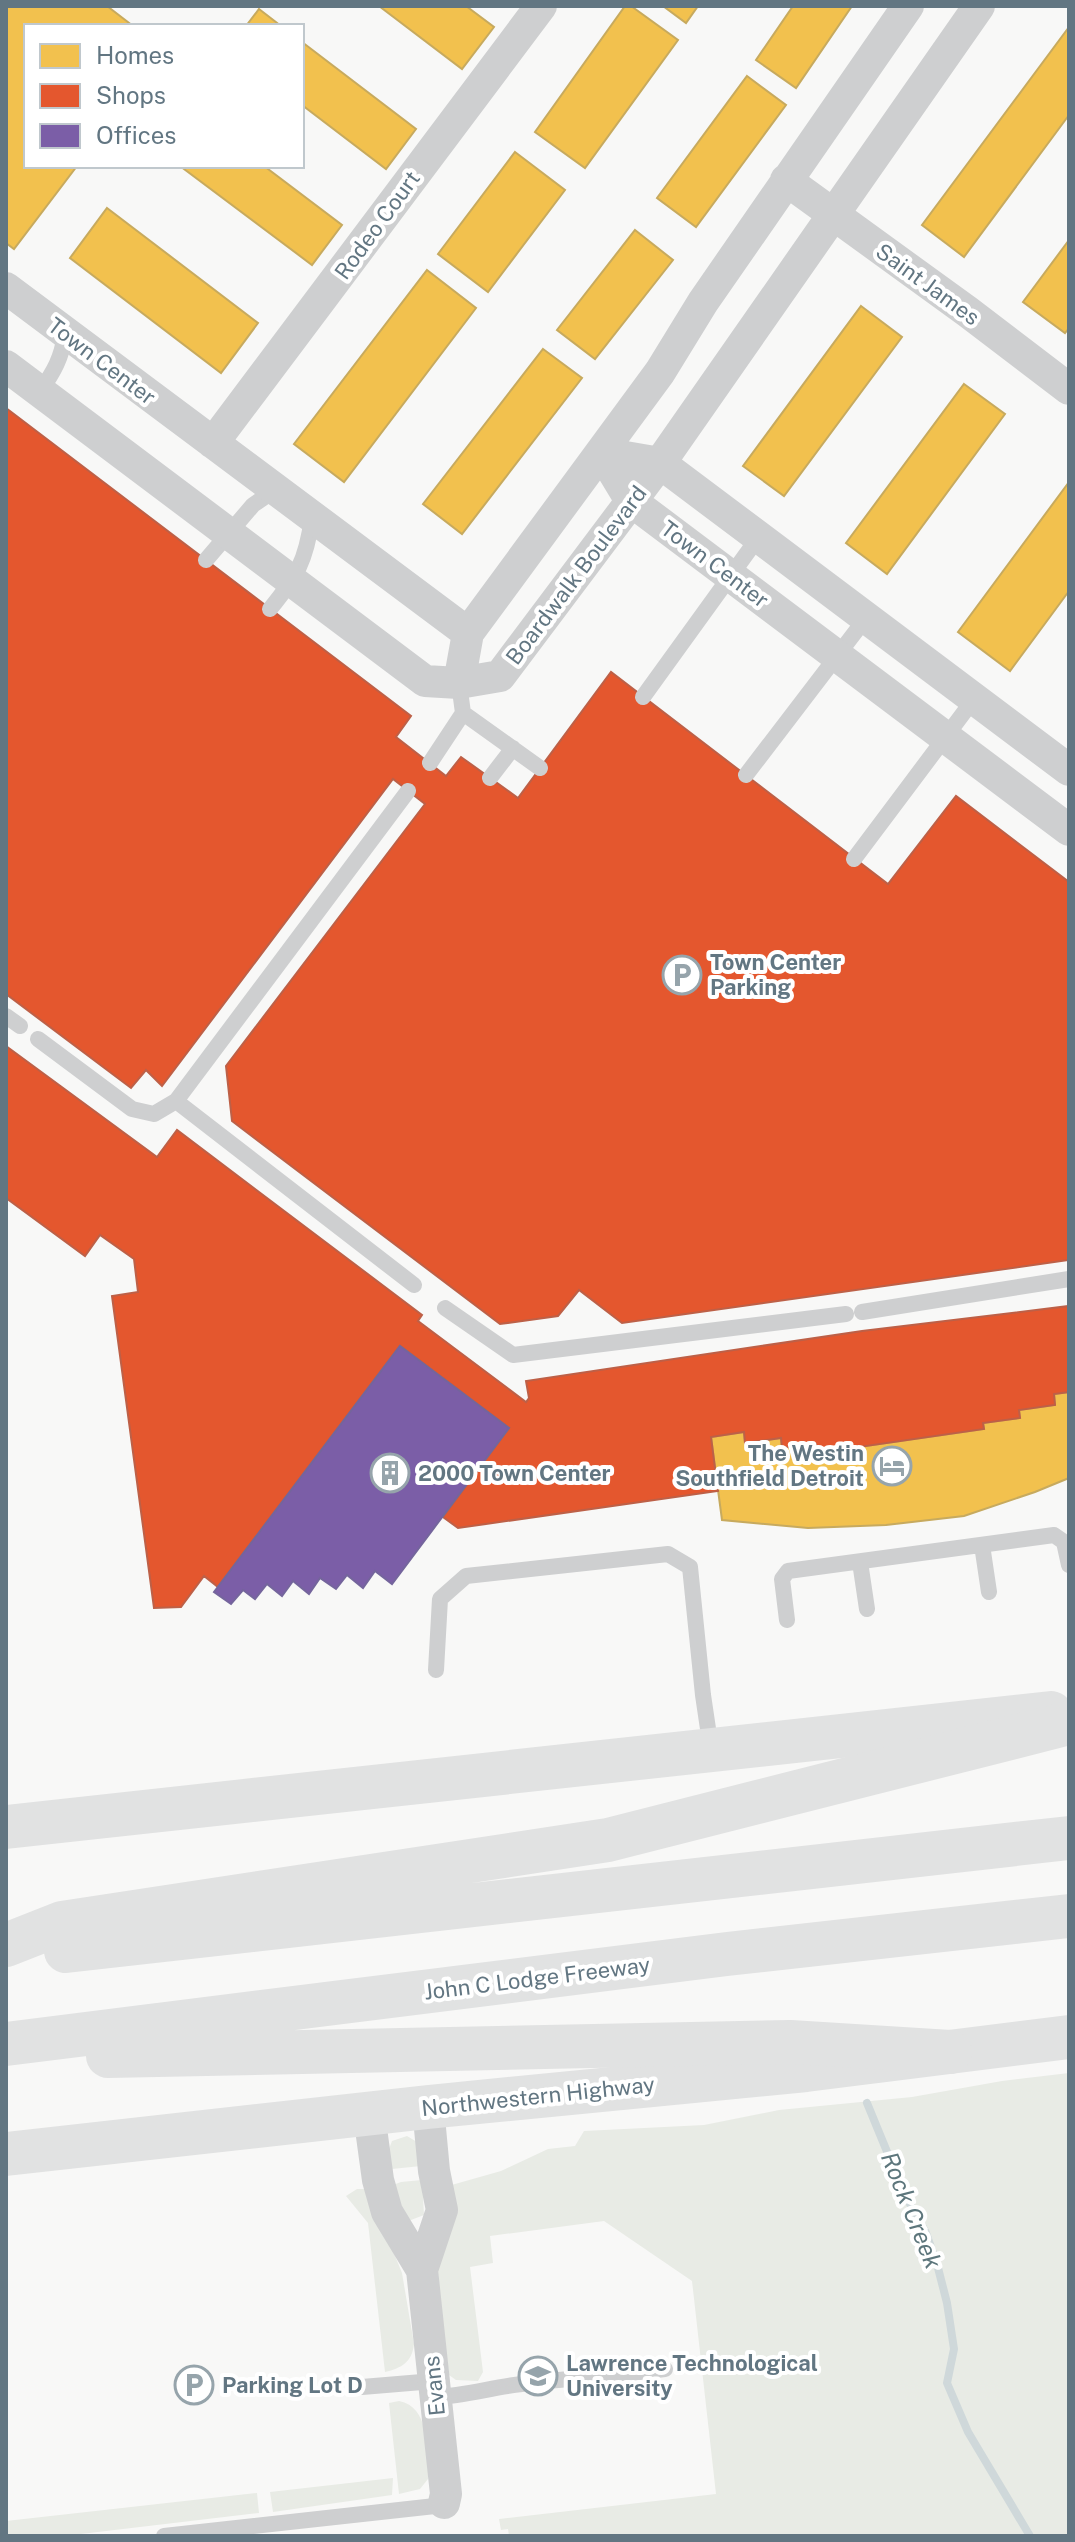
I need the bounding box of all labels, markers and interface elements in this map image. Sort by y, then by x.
legend [24,24,304,168]
text: Homes [96,41,174,69]
text: Shops [96,81,166,109]
text: Offices [96,121,176,149]
street label: Rodeo Court [329,166,425,284]
street label: Saint James [871,238,985,330]
street label: Town Center [43,312,161,410]
street label: Boardwalk Boulevard [500,480,652,670]
street label: Town Center [656,515,774,613]
place label: Town Center Parking [710,949,841,1000]
parking icon: Town Center Parking [661,954,703,996]
place label: The Westin Southfield Detroit [675,1440,864,1491]
hotel icon: The Westin Southfield Detroit [871,1445,913,1487]
building icon: 2000 Town Center [369,1452,411,1494]
place label: 2000 Town Center [418,1460,611,1486]
street label: John C Lodge Freeway [422,1951,652,2005]
street label: Northwestern Highway [420,2071,656,2121]
water label: Rock Creek [876,2148,948,2273]
place label: Lawrence Technological University [566,2350,818,2401]
street label: Evans [418,2355,450,2417]
school or university icon: Lawrence Technological University [517,2355,559,2397]
parking icon: Parking Lot D [173,2364,215,2406]
place label: Parking Lot D [222,2372,363,2398]

